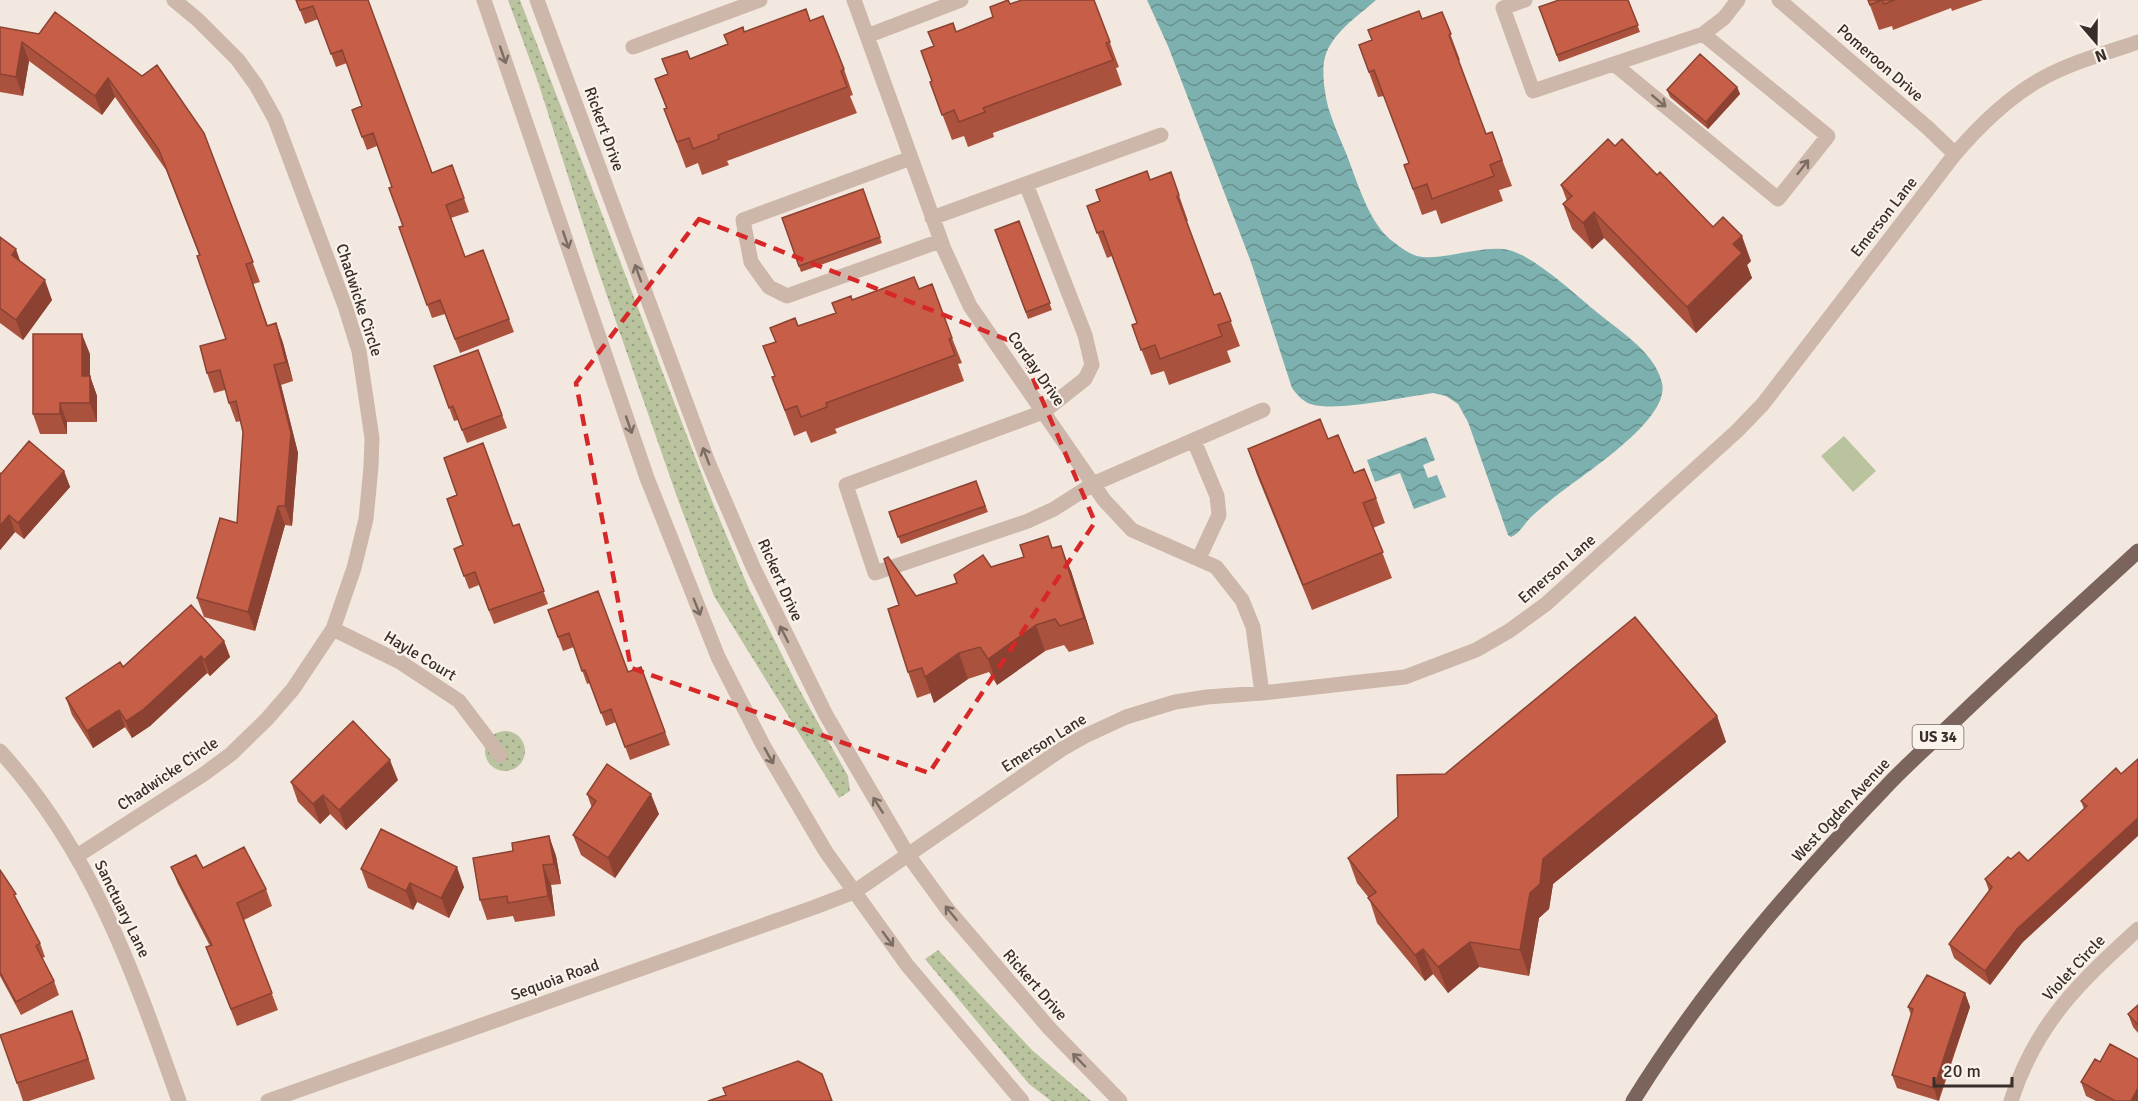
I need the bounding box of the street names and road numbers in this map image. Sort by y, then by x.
street label: Pomeroon Drive [1833,20,1927,106]
street label: Rickert Drive [579,84,629,174]
street label: Emerson Lane [1846,173,1922,261]
street label: Chadwicke Circle [331,241,387,359]
street label: Corday Drive [1003,328,1069,410]
street label: Emerson Lane [1514,530,1600,608]
street label: Rickert Drive [753,536,807,624]
street label: Hayle Court [380,627,460,686]
street label: Emerson Lane [998,709,1090,777]
road number: US 34 [1912,725,1964,749]
street label: Chadwicke Circle [114,733,222,815]
street label: West Ogden Avenue [1788,754,1894,866]
street label: Sanctuary Lane [90,857,154,961]
street label: Violet Circle [2038,931,2110,1005]
street label: Rickert Drive [998,945,1072,1025]
street label: Sequoia Road [508,955,602,1005]

